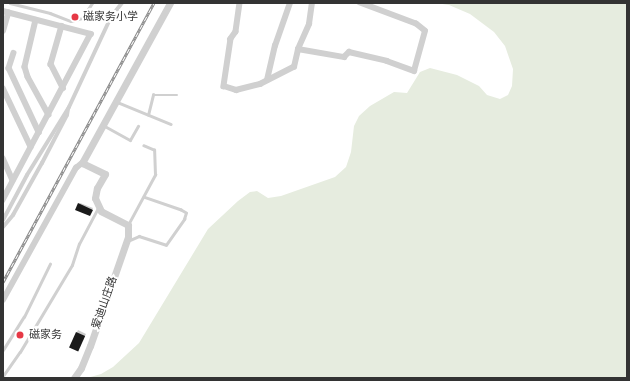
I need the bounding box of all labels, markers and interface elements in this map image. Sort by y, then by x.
place label: 磁家务小学 [83,10,138,24]
marker: 磁家务小学 [70,12,80,22]
street label: 爱迪山庄路 [90,275,120,331]
place label: 磁家务 [29,328,62,342]
marker: 磁家务 [14,329,26,341]

